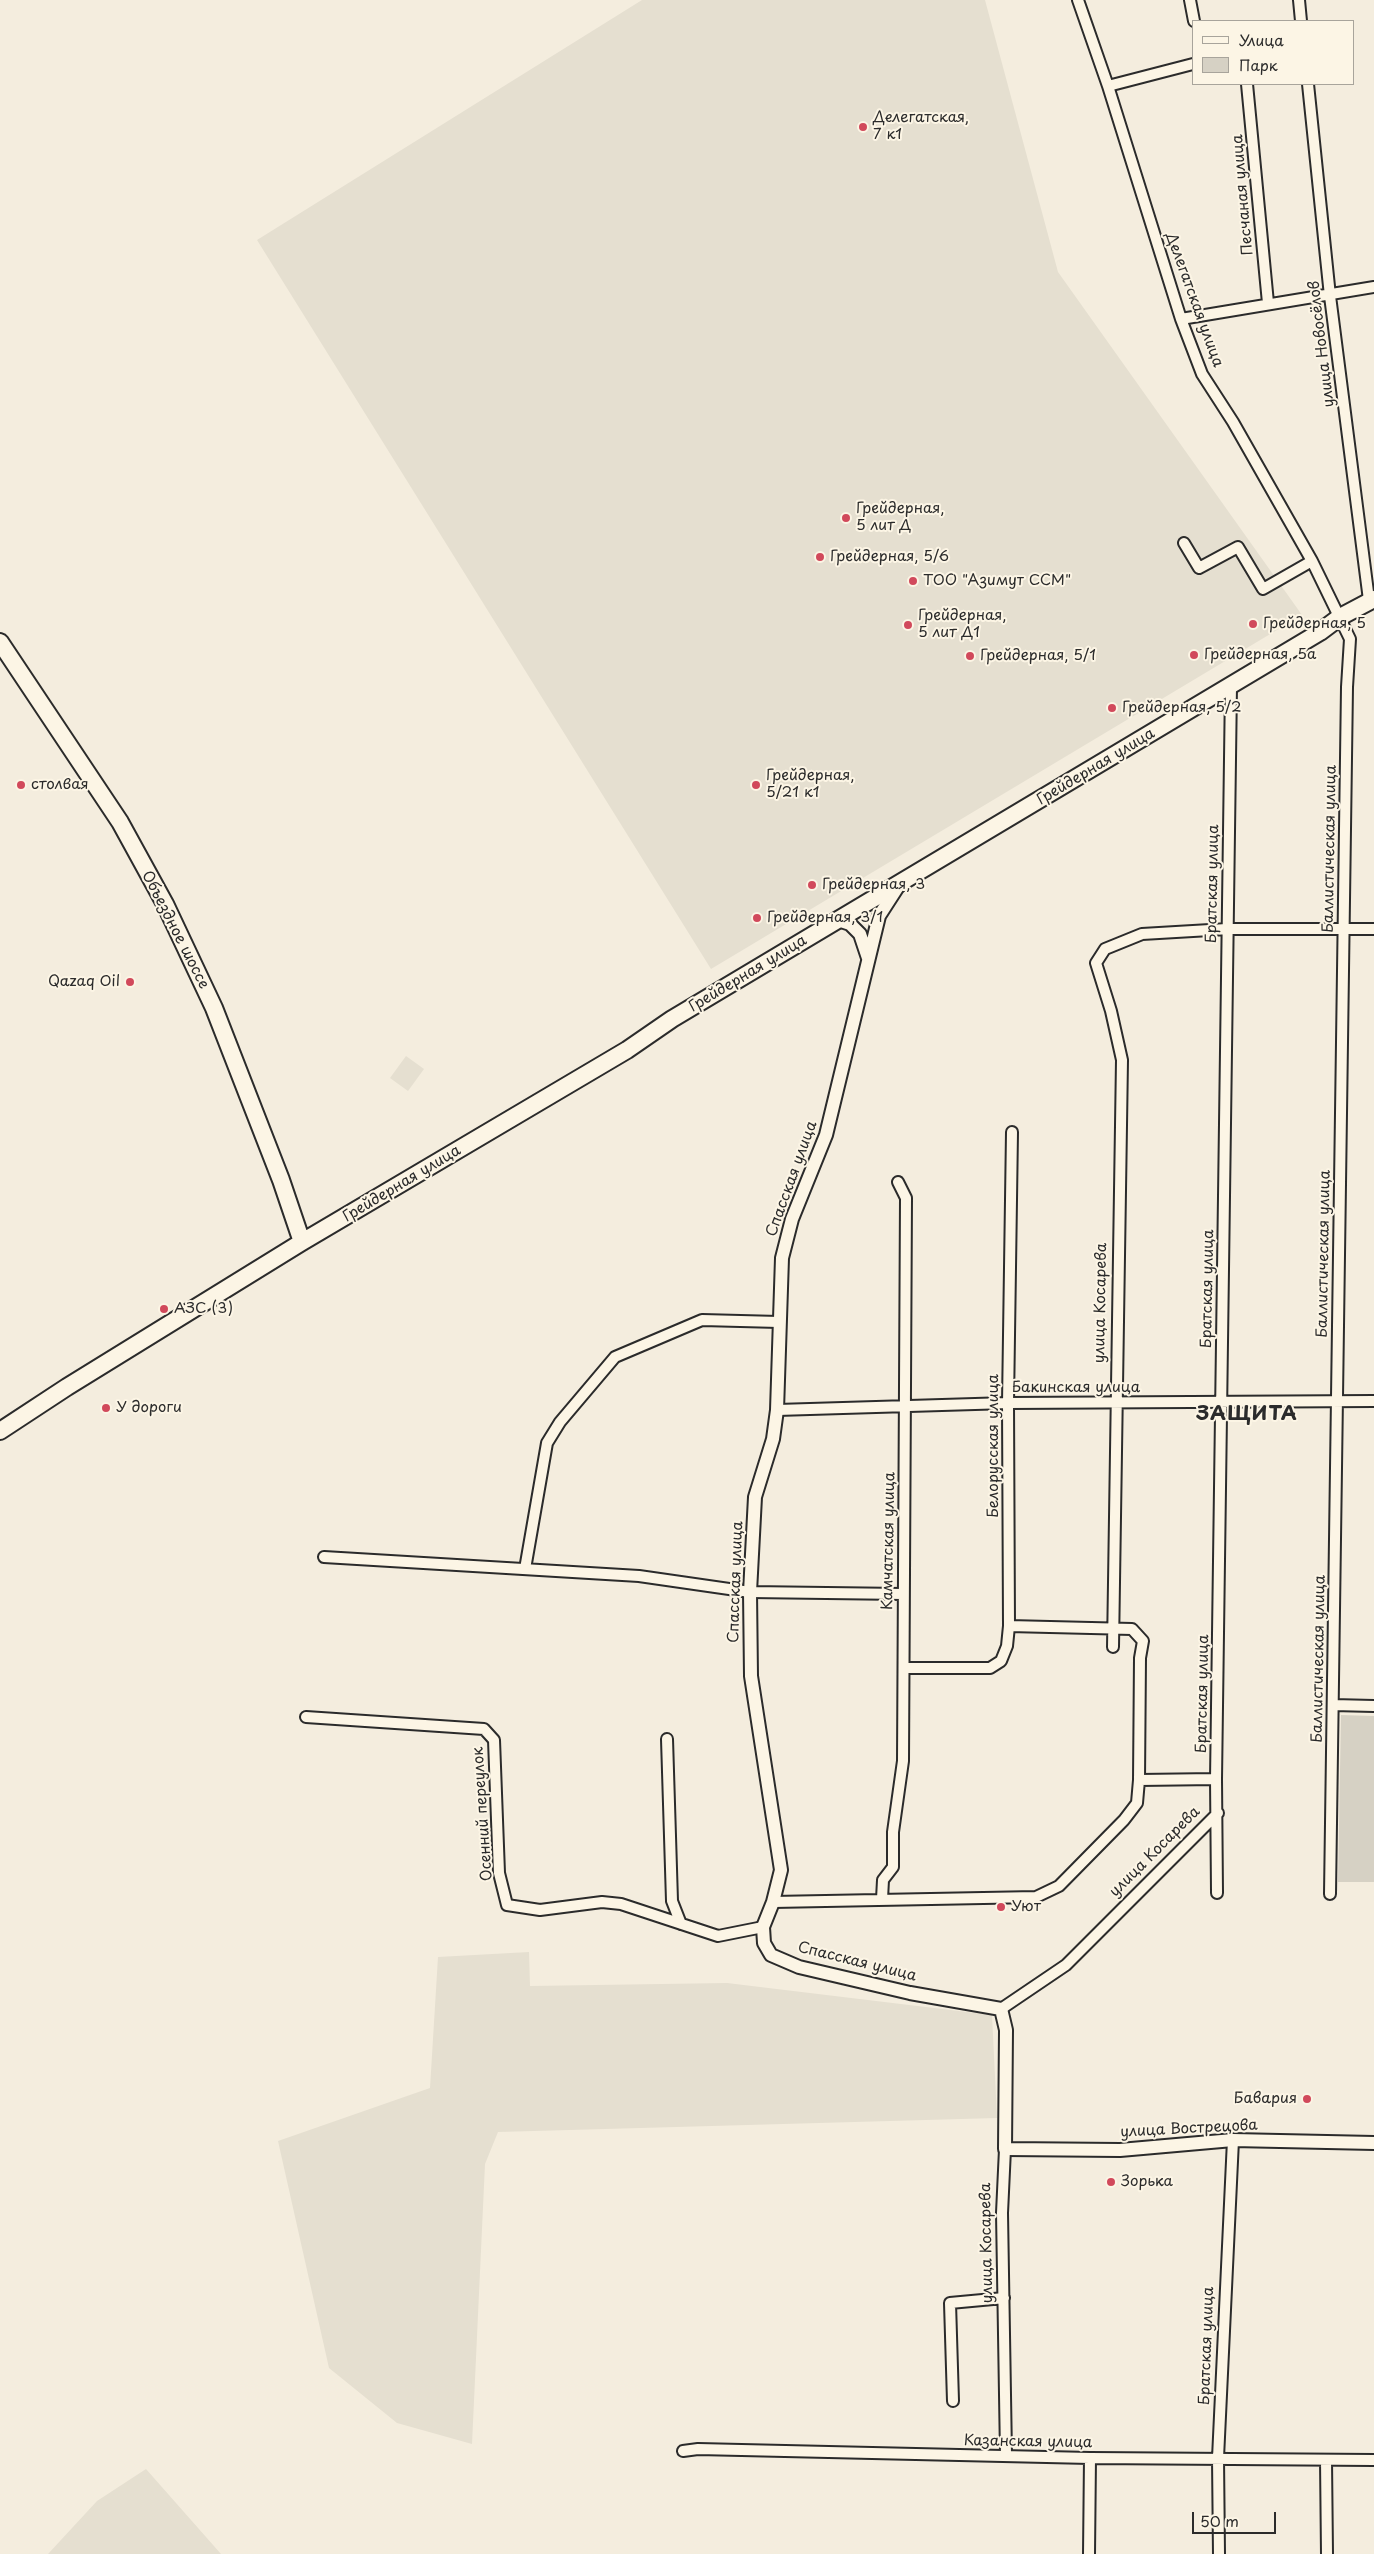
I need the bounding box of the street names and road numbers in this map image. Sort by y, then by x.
street label: Песчаная улица [1229,134,1257,256]
street label: Делегатская улица [1161,230,1227,370]
street label: улица Новосёлов [1305,280,1339,408]
street label: Грейдерная улица [1034,725,1158,809]
street label: Баллистическая улица [1320,765,1340,933]
street label: Братская улица [1203,824,1223,944]
street label: Объездное шоссе [137,868,213,992]
street label: Грейдерная улица [686,932,810,1016]
street label: Спасская улица [763,1119,821,1239]
street label: Грейдерная улица [340,1142,464,1226]
street label: Баллистическая улица [1314,1170,1334,1338]
street label: Братская улица [1198,1229,1218,1349]
street label: улица Косарева [1091,1243,1111,1363]
street label: Белорусская улица [985,1374,1003,1518]
street label: Бакинская улица [1012,1379,1140,1397]
street label: Камчатская улица [879,1472,899,1610]
street label: Спасская улица [725,1521,747,1643]
street label: Баллистическая улица [1309,1575,1329,1743]
street label: Братская улица [1193,1634,1213,1754]
street label: Осенний переулок [469,1746,497,1882]
street label: улица Косарева [1106,1803,1204,1901]
street label: Спасская улица [796,1939,918,1985]
street label: улица Вострецова [1120,2116,1258,2142]
street label: улица Косарева [977,2183,997,2303]
street label: Братская улица [1196,2286,1218,2406]
street label: Казанская улица [963,2432,1093,2452]

